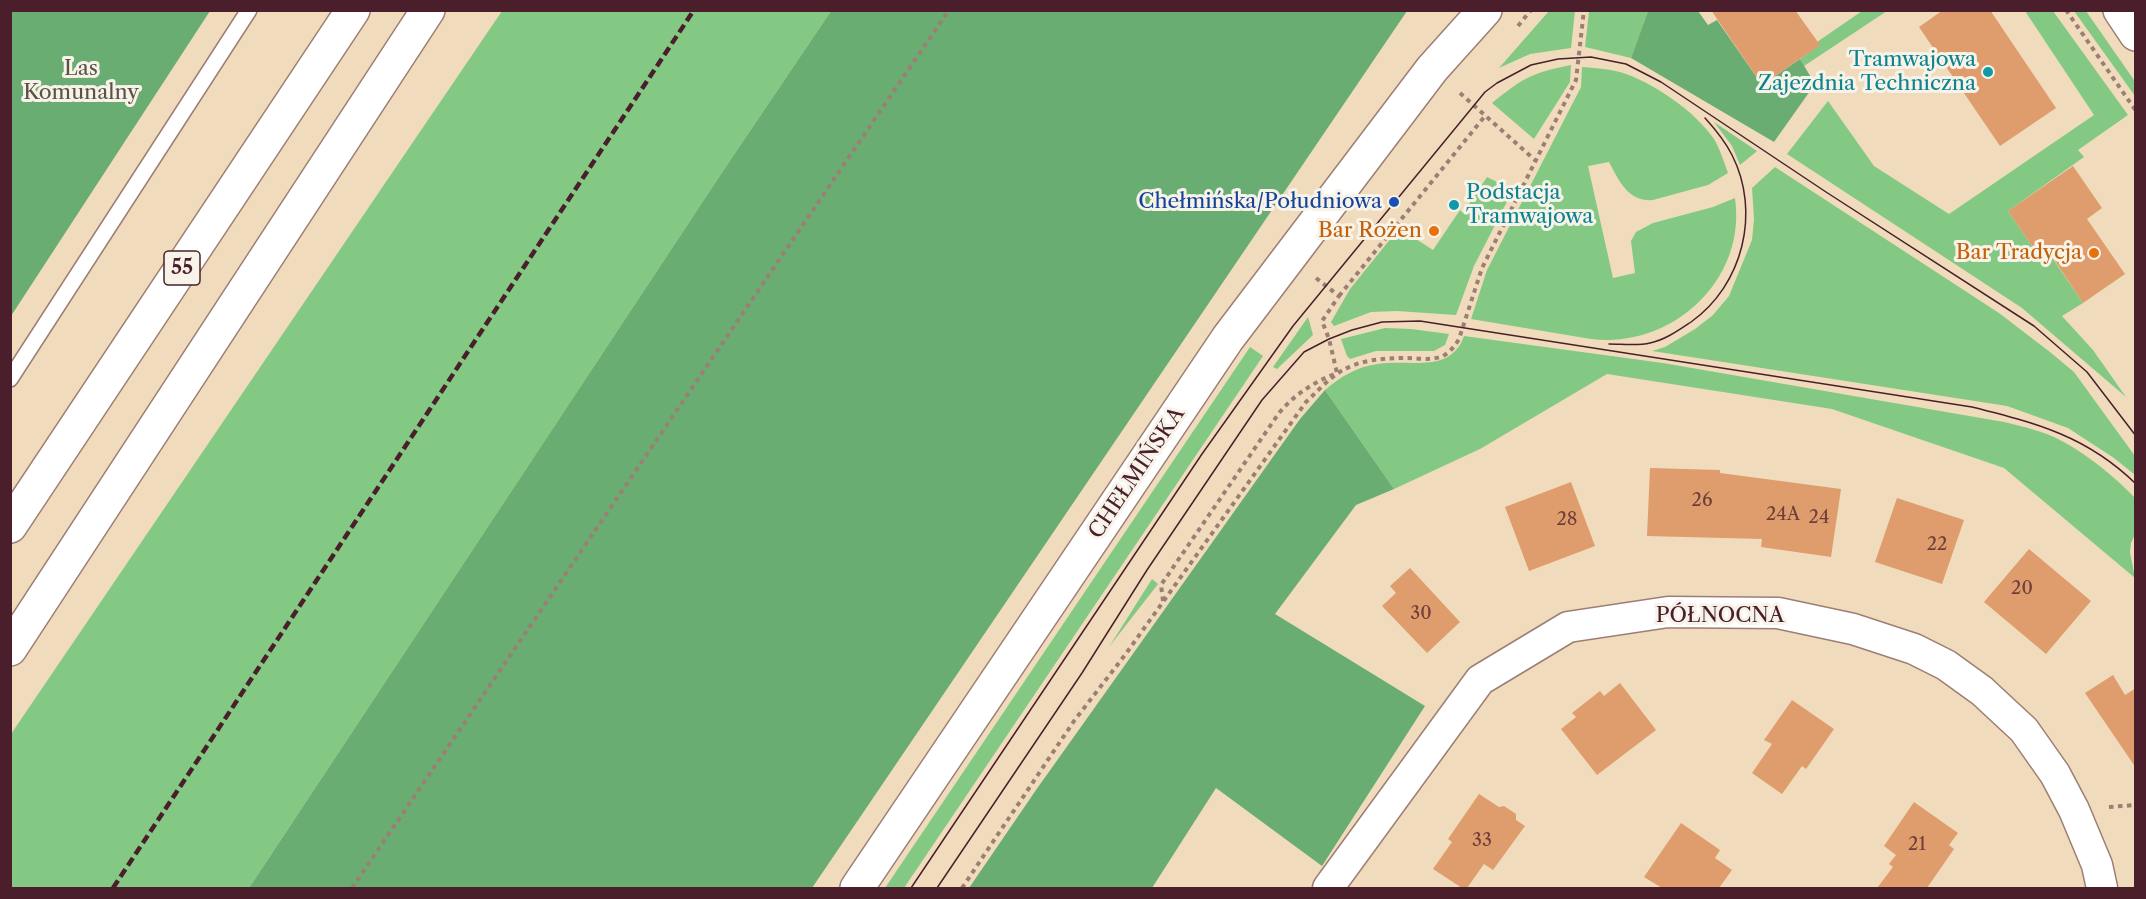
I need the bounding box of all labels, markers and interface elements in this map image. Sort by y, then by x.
place label: Tramwajowa Zajezdnia Techniczna [1758,47,1976,97]
park label: Las Komunalny [23,56,139,106]
marker: Tramwajowa Zajezdnia Techniczna [1981,65,1995,79]
place label: Podstacja Tramwajowa [1466,180,1593,230]
place label: Chełmińska/Południowa [1138,189,1382,215]
marker: Chełmińska/Południowa [1387,195,1401,209]
marker: Podstacja Tramwajowa [1447,198,1461,212]
place label: Bar Rożen [1318,218,1422,244]
marker: Bar Rożen [1427,224,1441,238]
place label: Bar Tradycja [1956,240,2082,266]
marker: Bar Tradycja [2087,246,2101,260]
road number: 55 [164,251,200,285]
street label: CHEŁMIŃSKA [1084,402,1190,544]
house number: 26 [1692,490,1712,512]
house number: 24A [1766,504,1800,526]
house number: 24 [1809,507,1829,529]
house number: 28 [1556,509,1578,531]
house number: 22 [1927,534,1947,556]
house number: 20 [2011,578,2033,600]
house number: 30 [1410,603,1432,625]
street label: PÓŁNOCNA [1656,603,1784,629]
house number: 33 [1472,830,1492,852]
house number: 21 [1908,834,1926,856]

